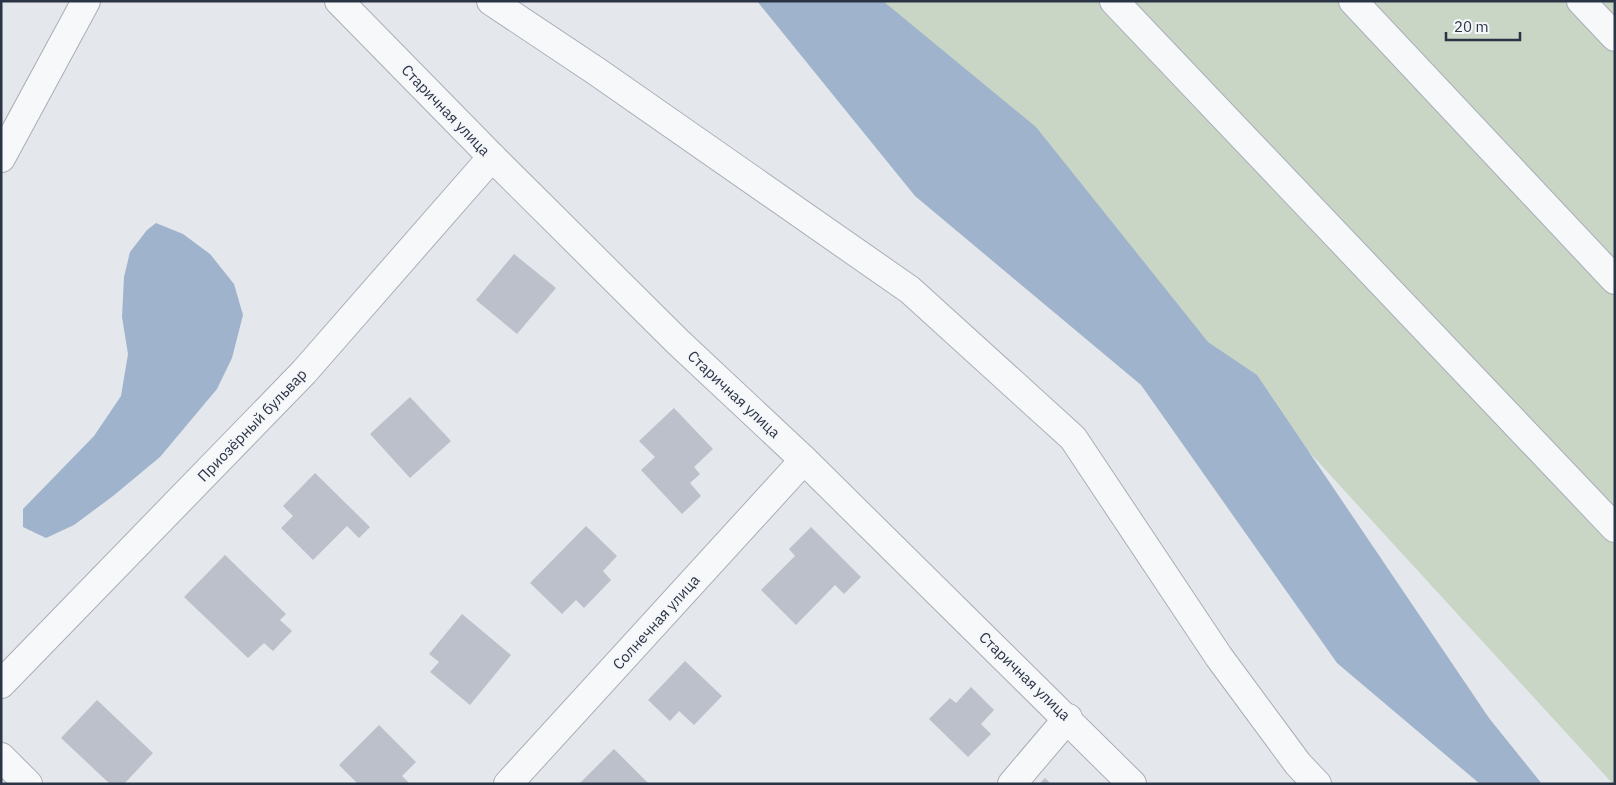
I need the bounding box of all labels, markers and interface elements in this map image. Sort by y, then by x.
scale bar [1446,10,1520,42]
text: 20 m [1454,17,1489,36]
street label: Старичная улица [398,60,494,160]
street label: Старичная улица [684,346,784,442]
street label: Приозёрный бульвар [193,365,311,485]
street label: Солнечная улица [608,571,704,673]
street label: Старичная улица [975,628,1075,724]

